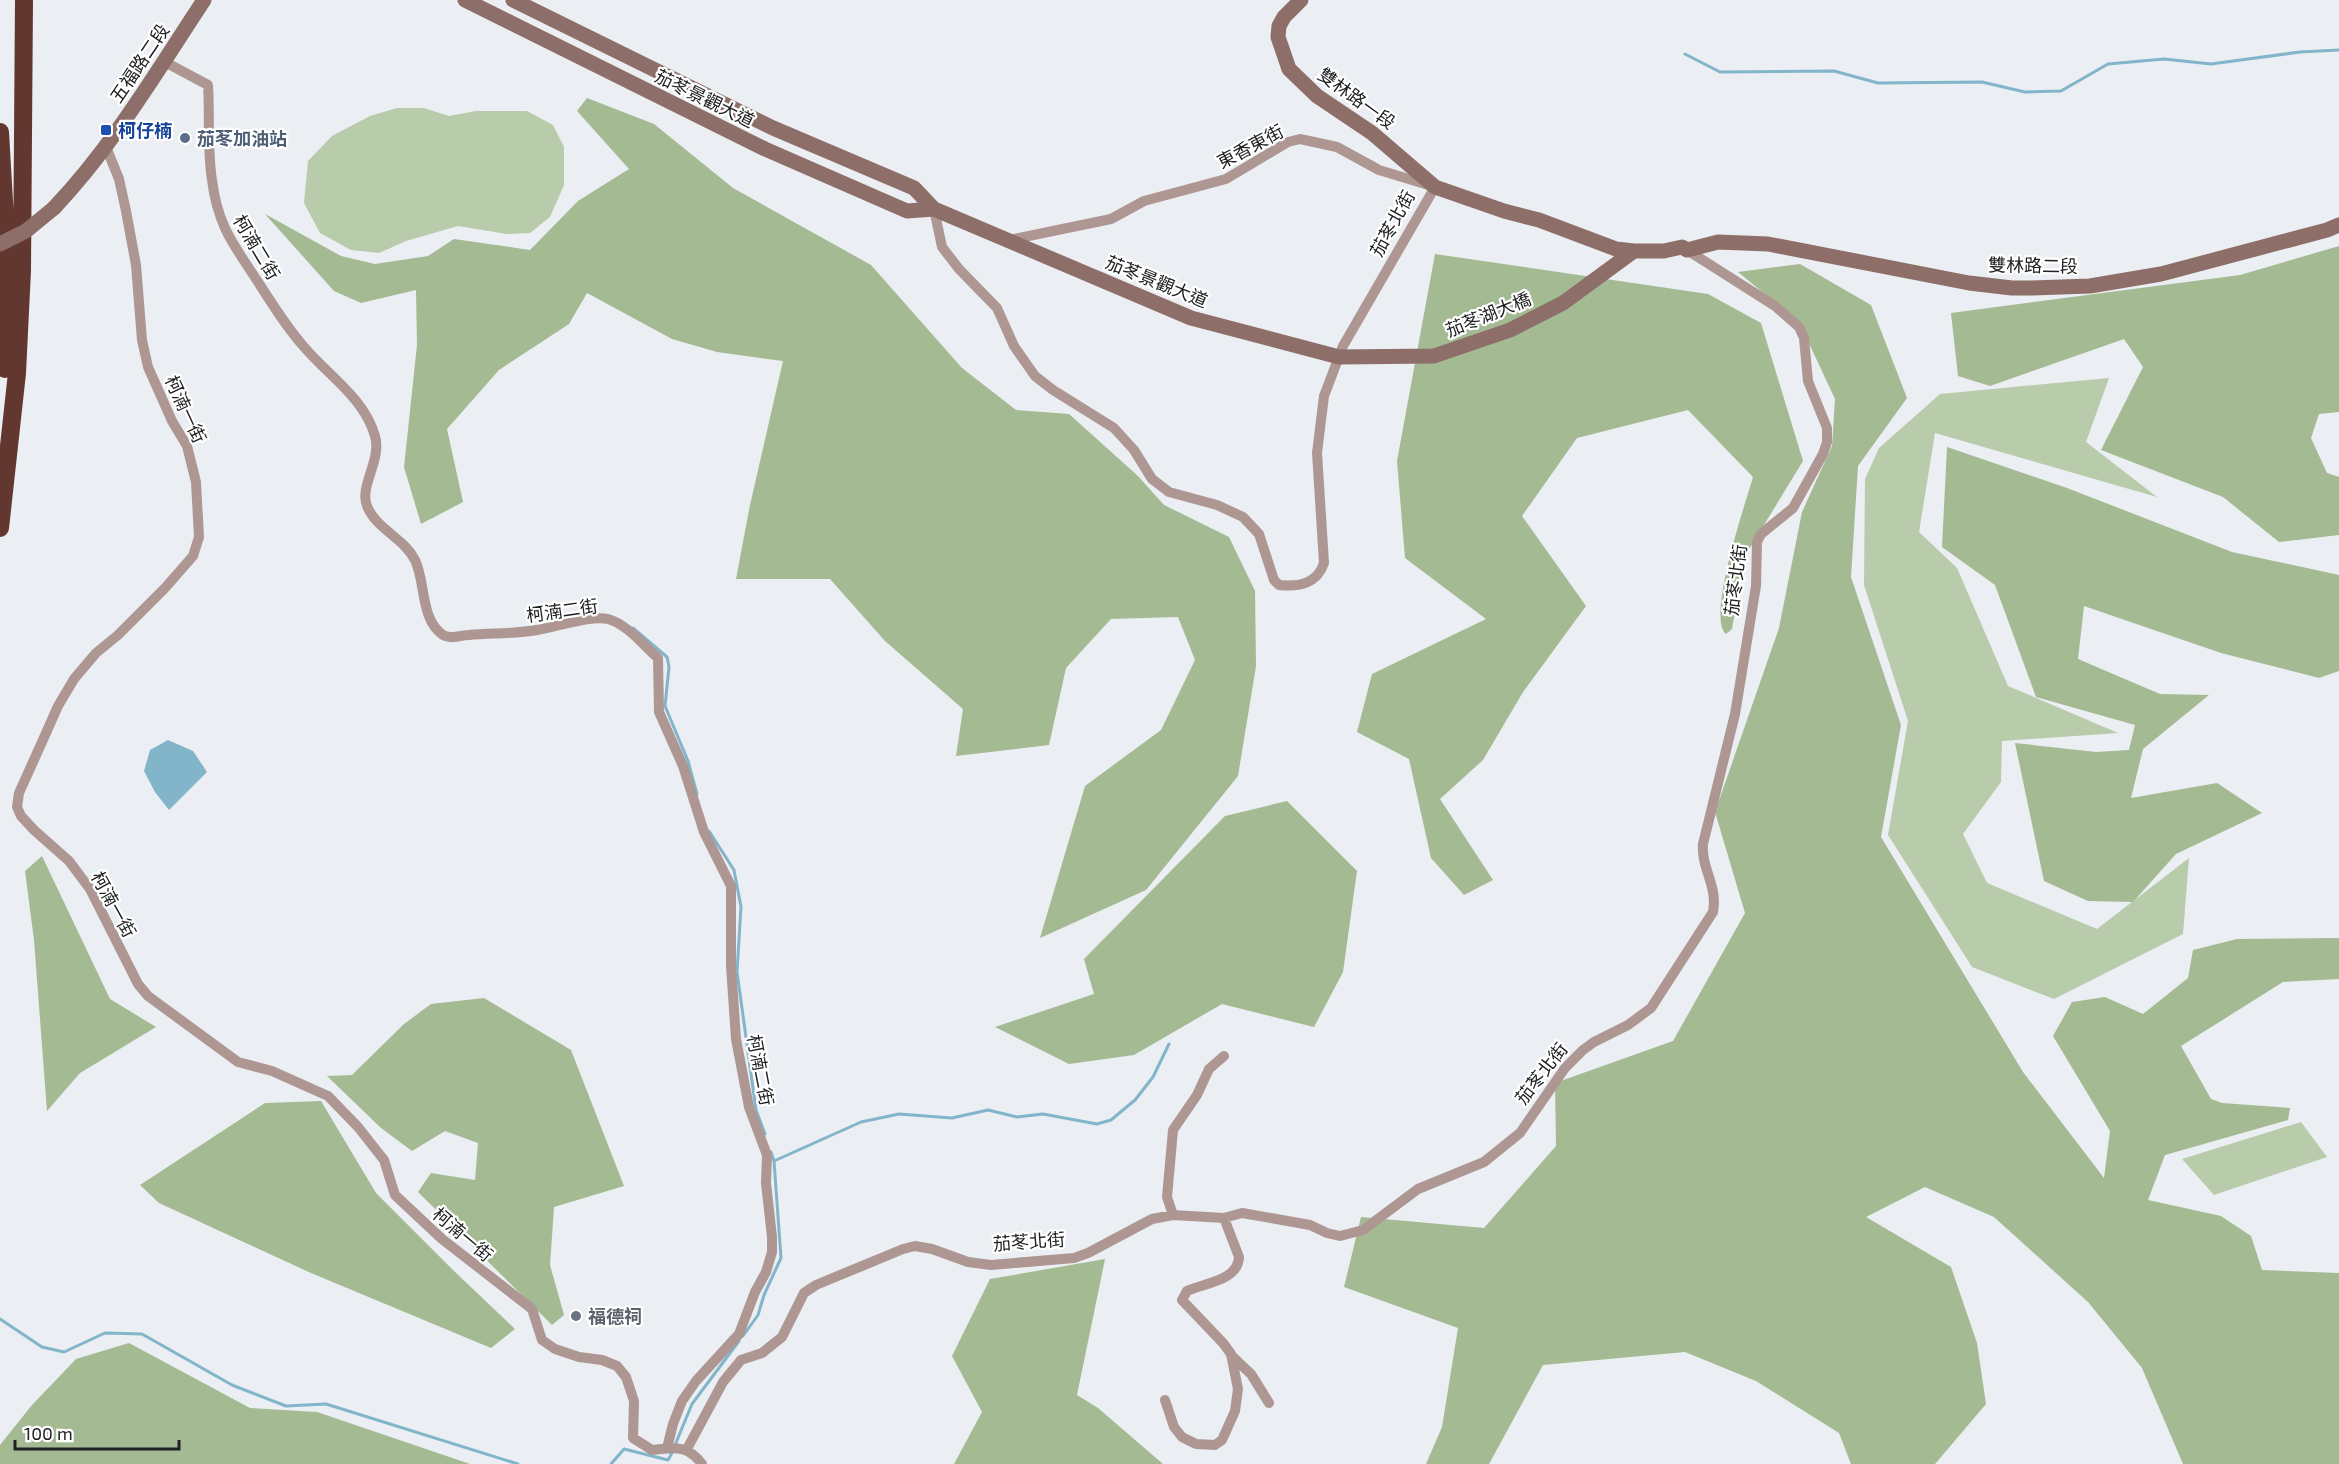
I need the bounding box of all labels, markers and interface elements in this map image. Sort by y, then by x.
street label: 五福路二段 [105,20,173,106]
street label: 雙林路一段 [1314,63,1400,133]
street label: 茄苳景觀大道 [652,64,758,132]
place label: 柯仔楠 [118,119,172,141]
street label: 東香東街 [1213,119,1287,173]
marker: 柯仔楠 [99,123,113,137]
place label: 茄苳加油站 [197,127,287,149]
marker: 茄苳加油站 [178,131,192,145]
street label: 茄苳北街 [1365,186,1419,260]
street label: 柯湳二街 [229,210,285,284]
street label: 茄苳景觀大道 [1103,251,1211,311]
street label: 雙林路二段 [1988,253,2078,277]
street label: 茄苳湖大橋 [1442,287,1534,341]
street label: 柯湳一街 [161,372,211,446]
street label: 茄苳北街 [1720,543,1750,617]
street label: 柯湳二街 [525,594,599,626]
street label: 柯湳一街 [87,867,141,941]
street label: 柯湳二街 [743,1033,779,1107]
street label: 茄苳北街 [1510,1038,1572,1108]
street label: 柯湳一街 [428,1202,498,1266]
street label: 茄苳北街 [992,1228,1066,1254]
place label: 福德祠 [588,1305,642,1327]
marker: 福德祠 [569,1309,583,1323]
scale bar [15,1413,178,1451]
text: 100 m [24,1422,73,1444]

